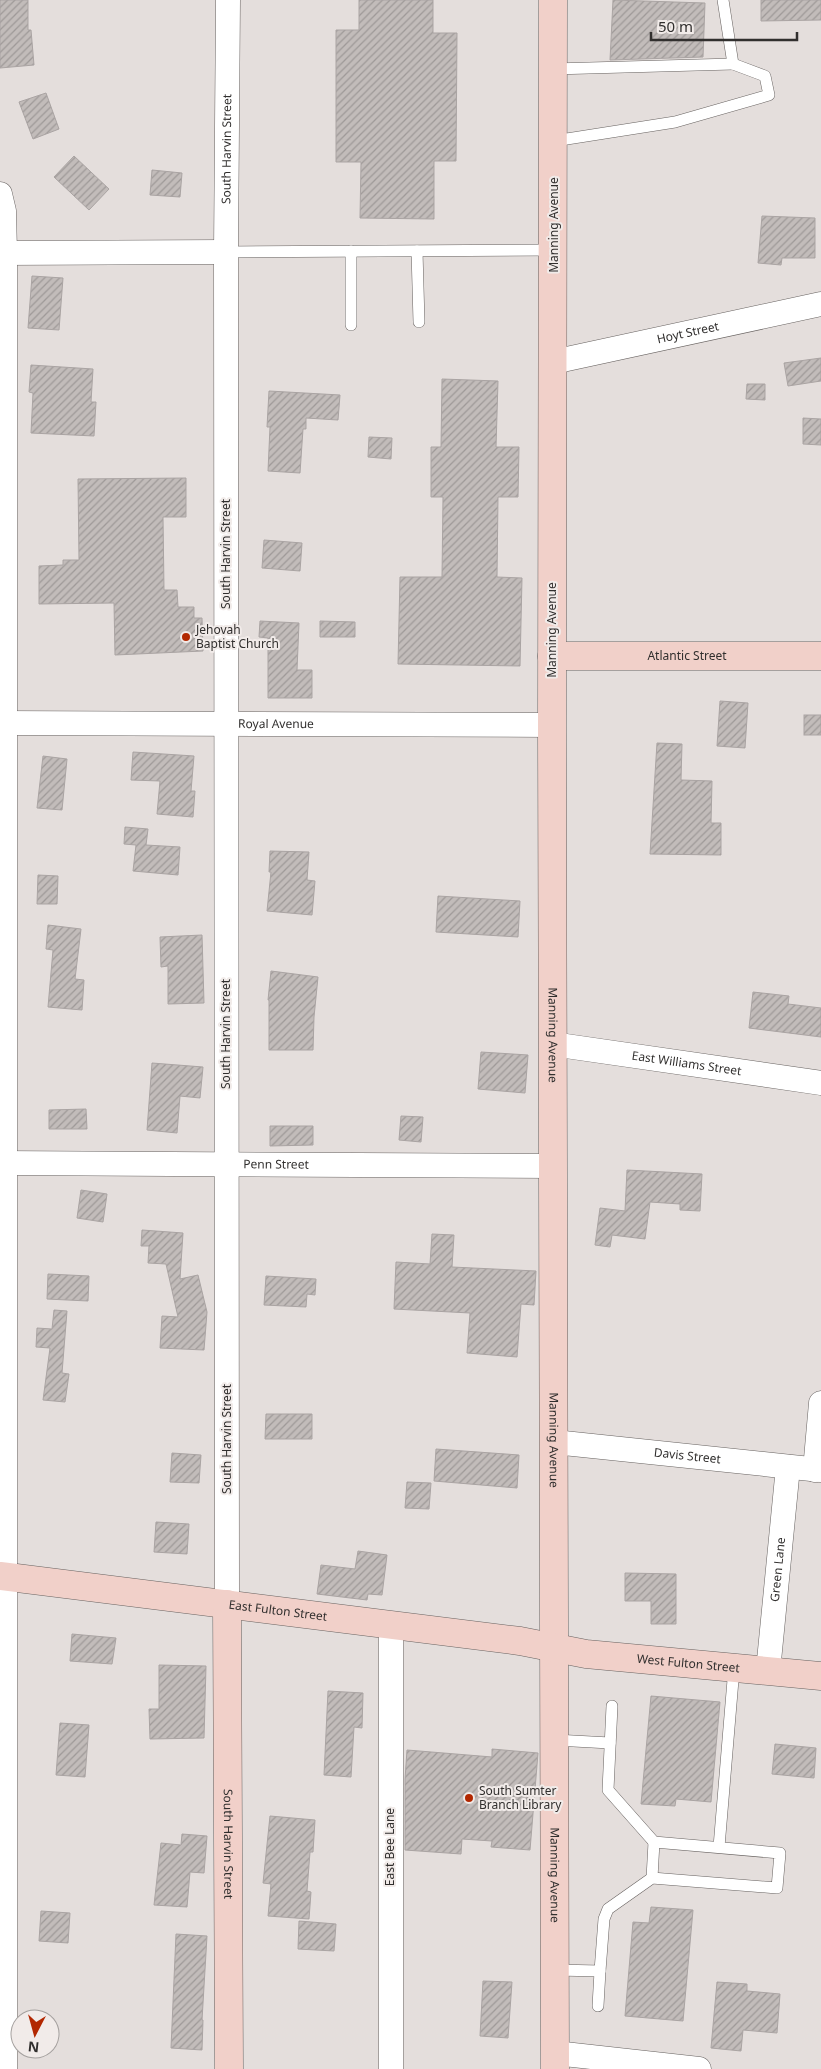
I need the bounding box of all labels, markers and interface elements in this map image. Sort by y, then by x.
scale bar [651,10,797,42]
text: 50 m [658,16,693,36]
street label: South Harvin Street [217,93,235,204]
street label: Manning Avenue [545,177,562,273]
street label: Hoyt Street [655,317,721,347]
street label: South Harvin Street [217,498,234,609]
street label: Manning Avenue [543,582,560,678]
place label: Jehovah Baptist Church [195,621,279,652]
marker: Jehovah Baptist Church [180,631,192,643]
street label: Atlantic Street [647,647,727,664]
street label: Royal Avenue [238,715,314,732]
street label: South Harvin Street [217,978,234,1089]
street label: Manning Avenue [545,987,562,1083]
street label: East Williams Street [631,1047,743,1079]
street label: Penn Street [243,1155,309,1173]
street label: South Harvin Street [218,1383,235,1494]
street label: Manning Avenue [545,1392,563,1488]
street label: Davis Street [653,1444,722,1468]
street label: Green Lane [766,1536,789,1603]
street label: East Fulton Street [228,1596,329,1625]
street label: West Fulton Street [636,1650,741,1676]
place label: South Sumter Branch Library [479,1782,562,1813]
street label: South Harvin Street [220,1789,237,1900]
marker: South Sumter Branch Library [463,1792,475,1804]
street label: East Bee Lane [381,1808,398,1886]
street label: Manning Avenue [546,1827,564,1923]
north arrow [10,2009,60,2059]
text: N [27,2037,40,2057]

